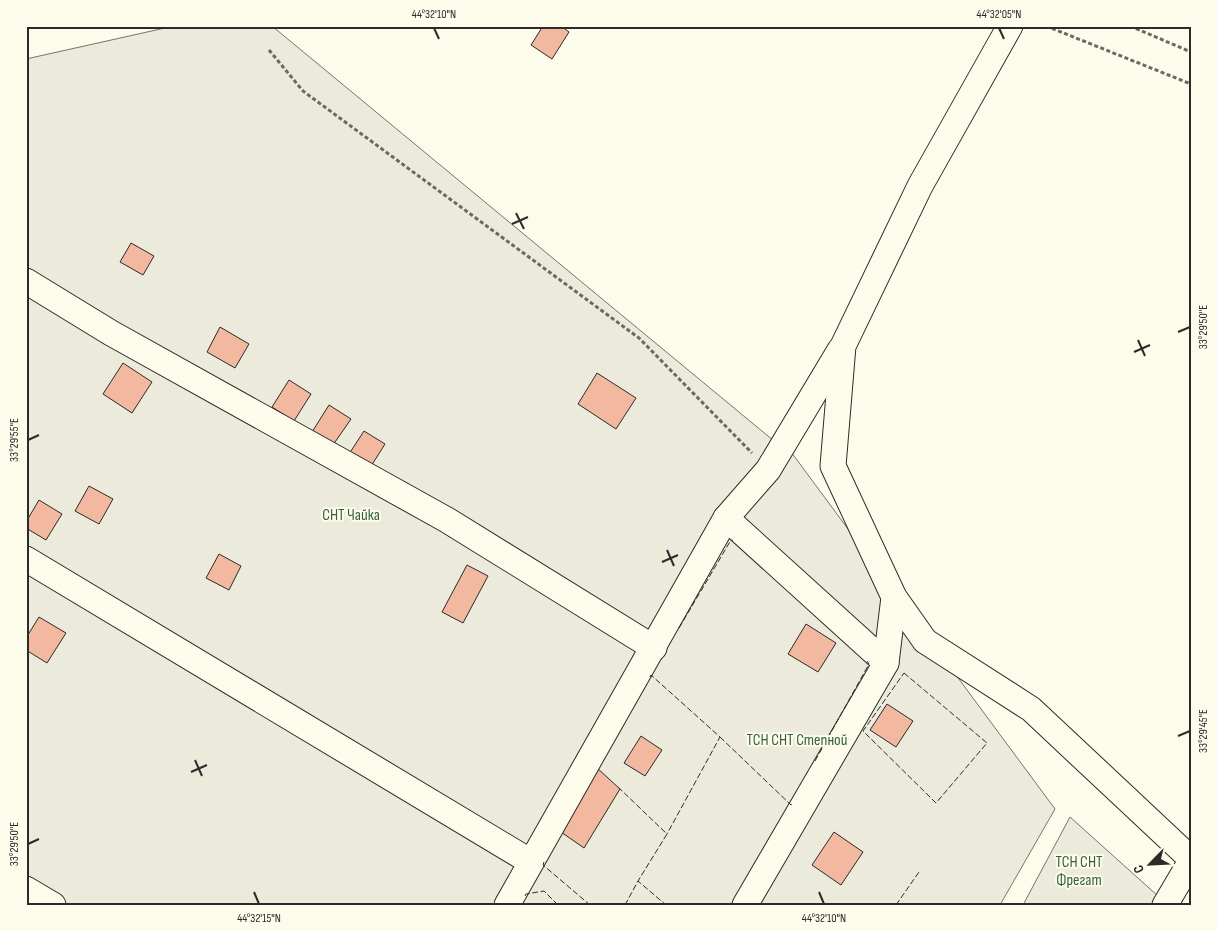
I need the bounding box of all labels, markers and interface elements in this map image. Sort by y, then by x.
text: 44°32'10"N [412,7,456,22]
text: 44°32'05"N [977,7,1021,22]
text: 33°29'50"E [1196,305,1211,349]
text: 33°29'55"E [7,418,22,462]
park label: СНТ Чайка [322,506,380,525]
text: 33°29'45"E [1196,709,1211,753]
park label: ТСН СНТ Степной [747,731,847,750]
text: 33°29'50"E [7,822,22,866]
north arrow [1124,838,1174,888]
park label: ТСН СНТ Фрегат [1055,853,1103,890]
text: С [1129,862,1148,876]
text: 44°32'15"N [237,911,281,926]
text: 44°32'10"N [802,911,846,926]

